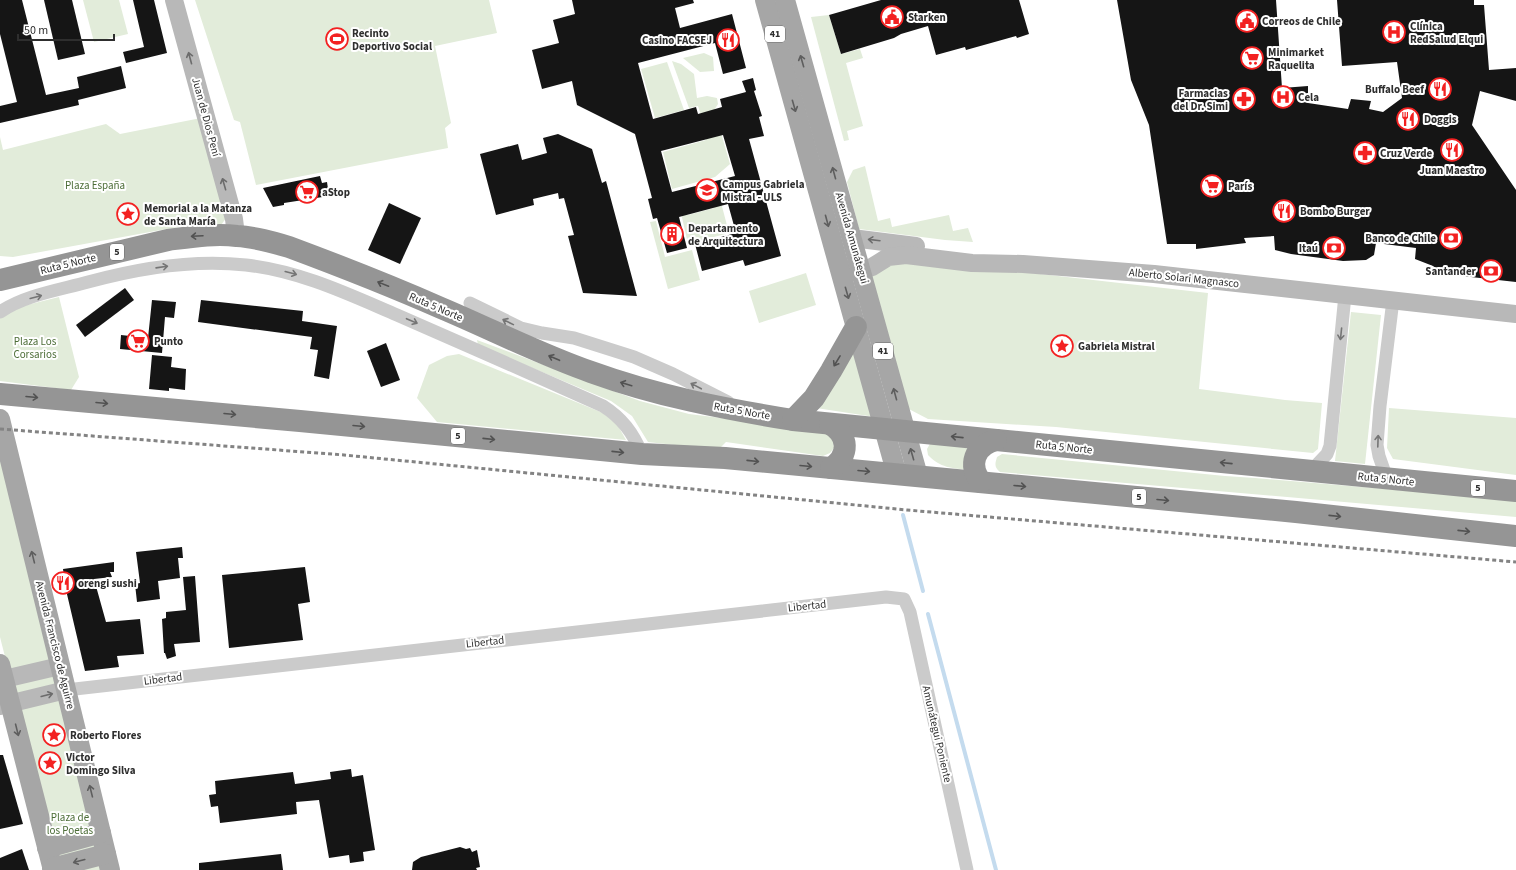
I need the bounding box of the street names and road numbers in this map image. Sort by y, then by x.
road number: 41 [765,26,785,42]
street label: Juan de Dios Pení [188,76,224,158]
street label: Avenida Amunátegui [832,190,872,286]
road number: 5 [110,244,124,260]
street label: Ruta 5 Norte [39,250,98,278]
street label: Alberto Solari Magnasco [1128,265,1240,291]
street label: Ruta 5 Norte [407,289,466,325]
road number: 41 [873,343,893,359]
street label: Ruta 5 Norte [713,399,772,423]
road number: 5 [451,428,465,444]
street label: Ruta 5 Norte [1035,437,1094,457]
street label: Ruta 5 Norte [1357,469,1416,489]
road number: 5 [1471,480,1485,496]
road number: 5 [1132,489,1146,505]
street label: Avenida Francisco de Aguirre [32,579,78,711]
street label: Libertad [787,597,827,615]
street label: Libertad [465,633,505,651]
street label: Libertad [143,669,183,689]
street label: Amunátegui Poniente [919,684,956,784]

